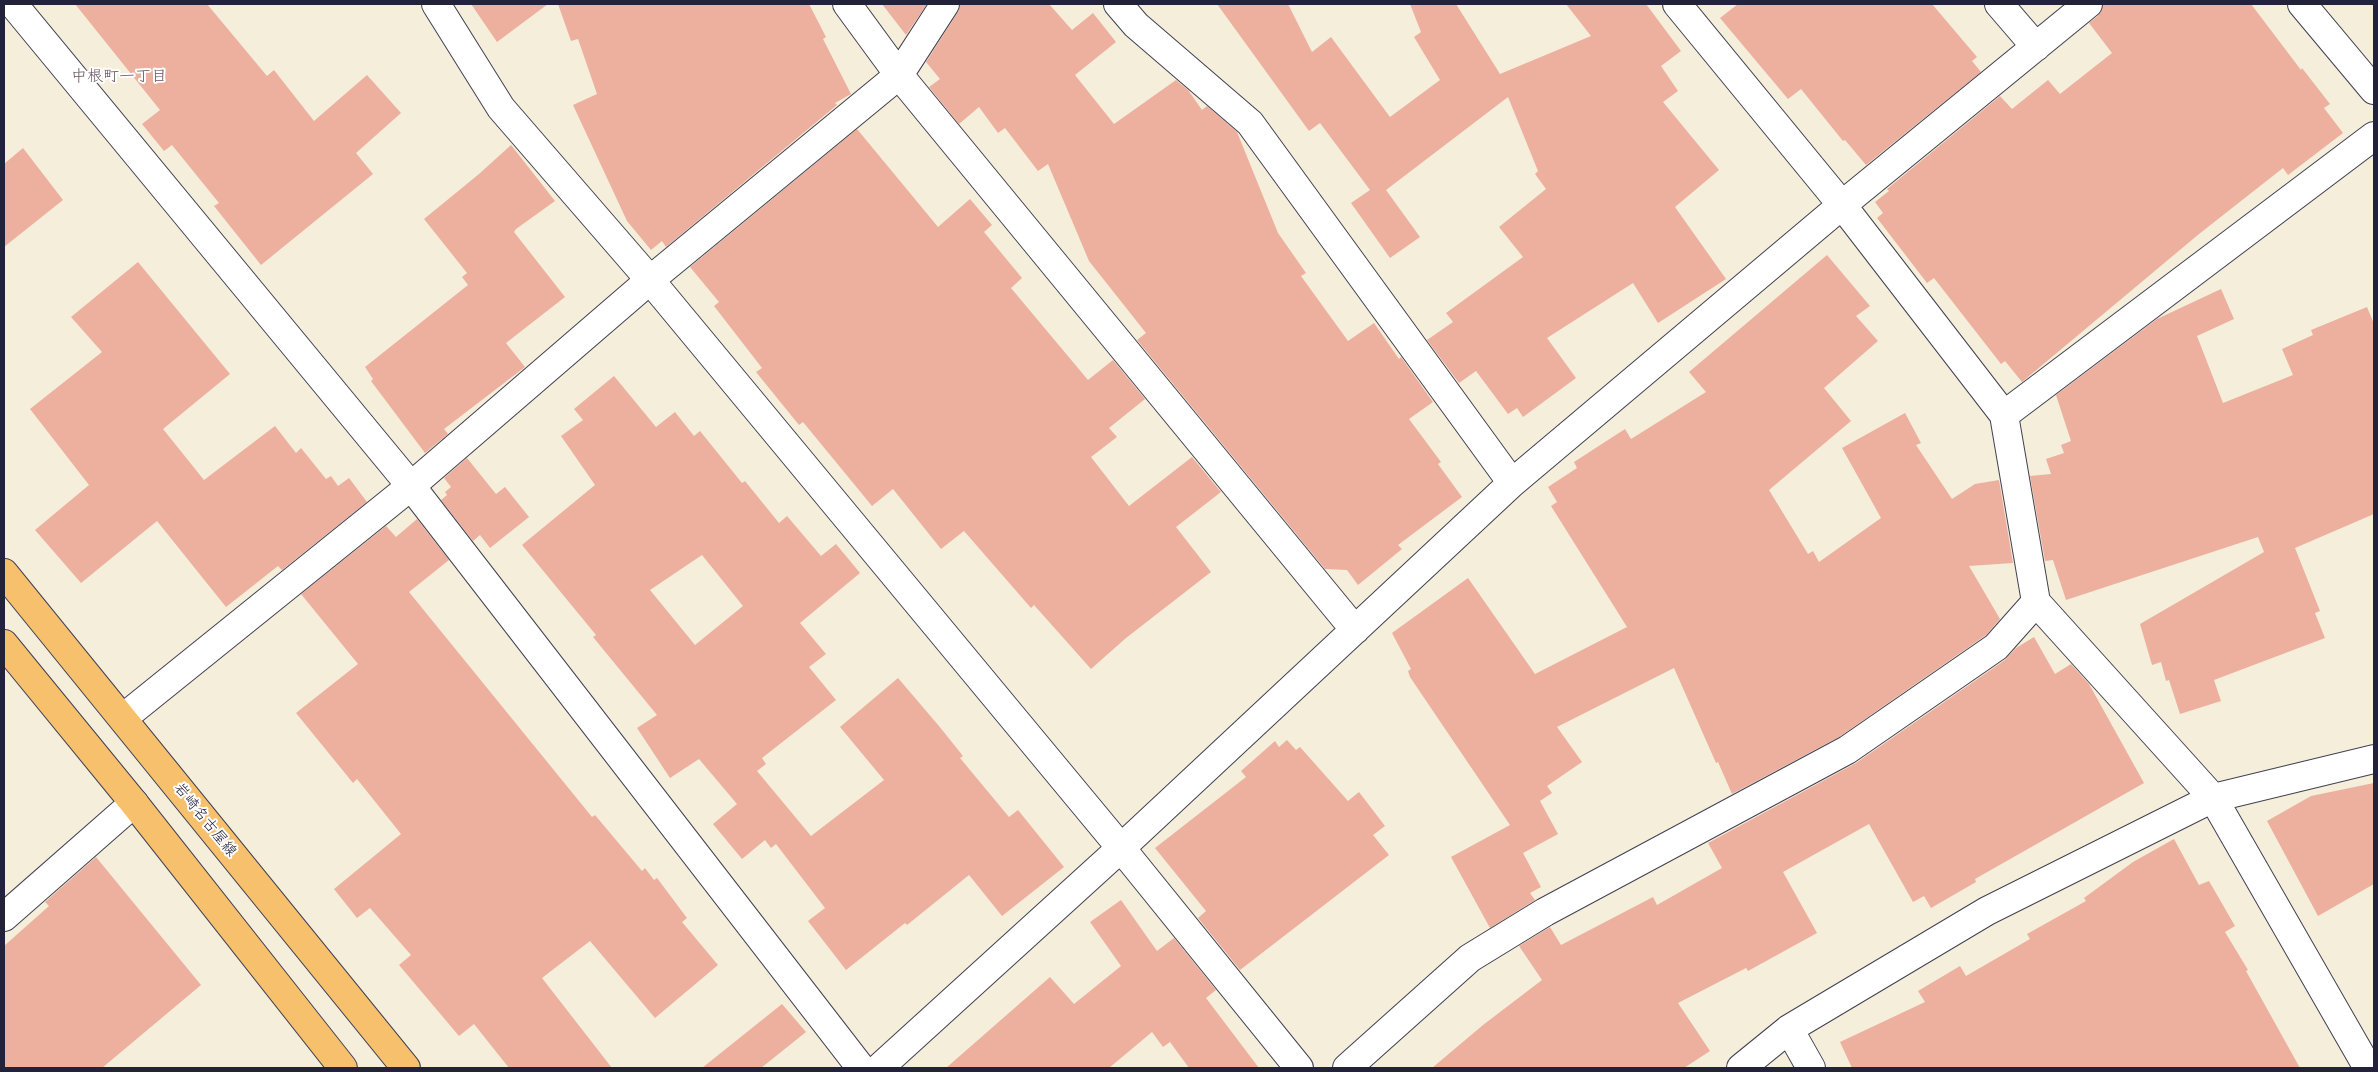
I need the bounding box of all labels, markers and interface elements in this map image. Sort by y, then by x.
district label: 中根町一丁目 [71,67,167,87]
street label: 岩崎名古屋線 [170,779,240,861]

